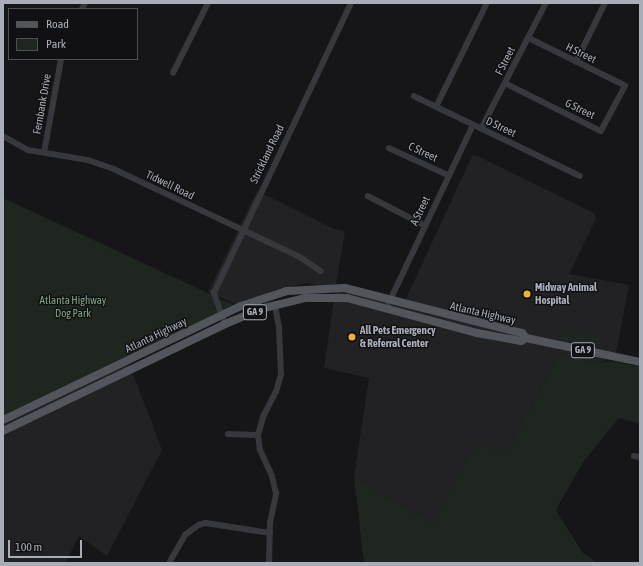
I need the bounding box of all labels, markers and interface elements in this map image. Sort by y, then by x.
legend [8,8,138,60]
text: Road [46,17,69,31]
text: Park [46,37,66,51]
street label: H Street [564,40,598,66]
street label: F Street [492,45,518,77]
street label: Fernbank Drive [30,73,54,135]
street label: G Street [563,96,597,122]
street label: D Street [484,114,518,140]
street label: Strickland Road [247,123,287,185]
street label: C Street [406,140,440,164]
street label: Tidwell Road [144,168,196,202]
street label: A Street [407,194,433,228]
place label: Midway Animal Hospital [535,281,597,307]
marker: Midway Animal Hospital [522,289,532,299]
park label: Atlanta Highway Dog Park [40,294,106,320]
street label: Atlanta Highway [449,299,517,327]
road number: GA 9 [242,304,268,320]
street label: Atlanta Highway [123,314,189,356]
place label: All Pets Emergency & Referral Center [360,324,436,350]
marker: All Pets Emergency & Referral Center [347,332,357,342]
road number: GA 9 [570,342,596,358]
scale bar [10,532,84,558]
text: 100 m [15,540,42,554]

